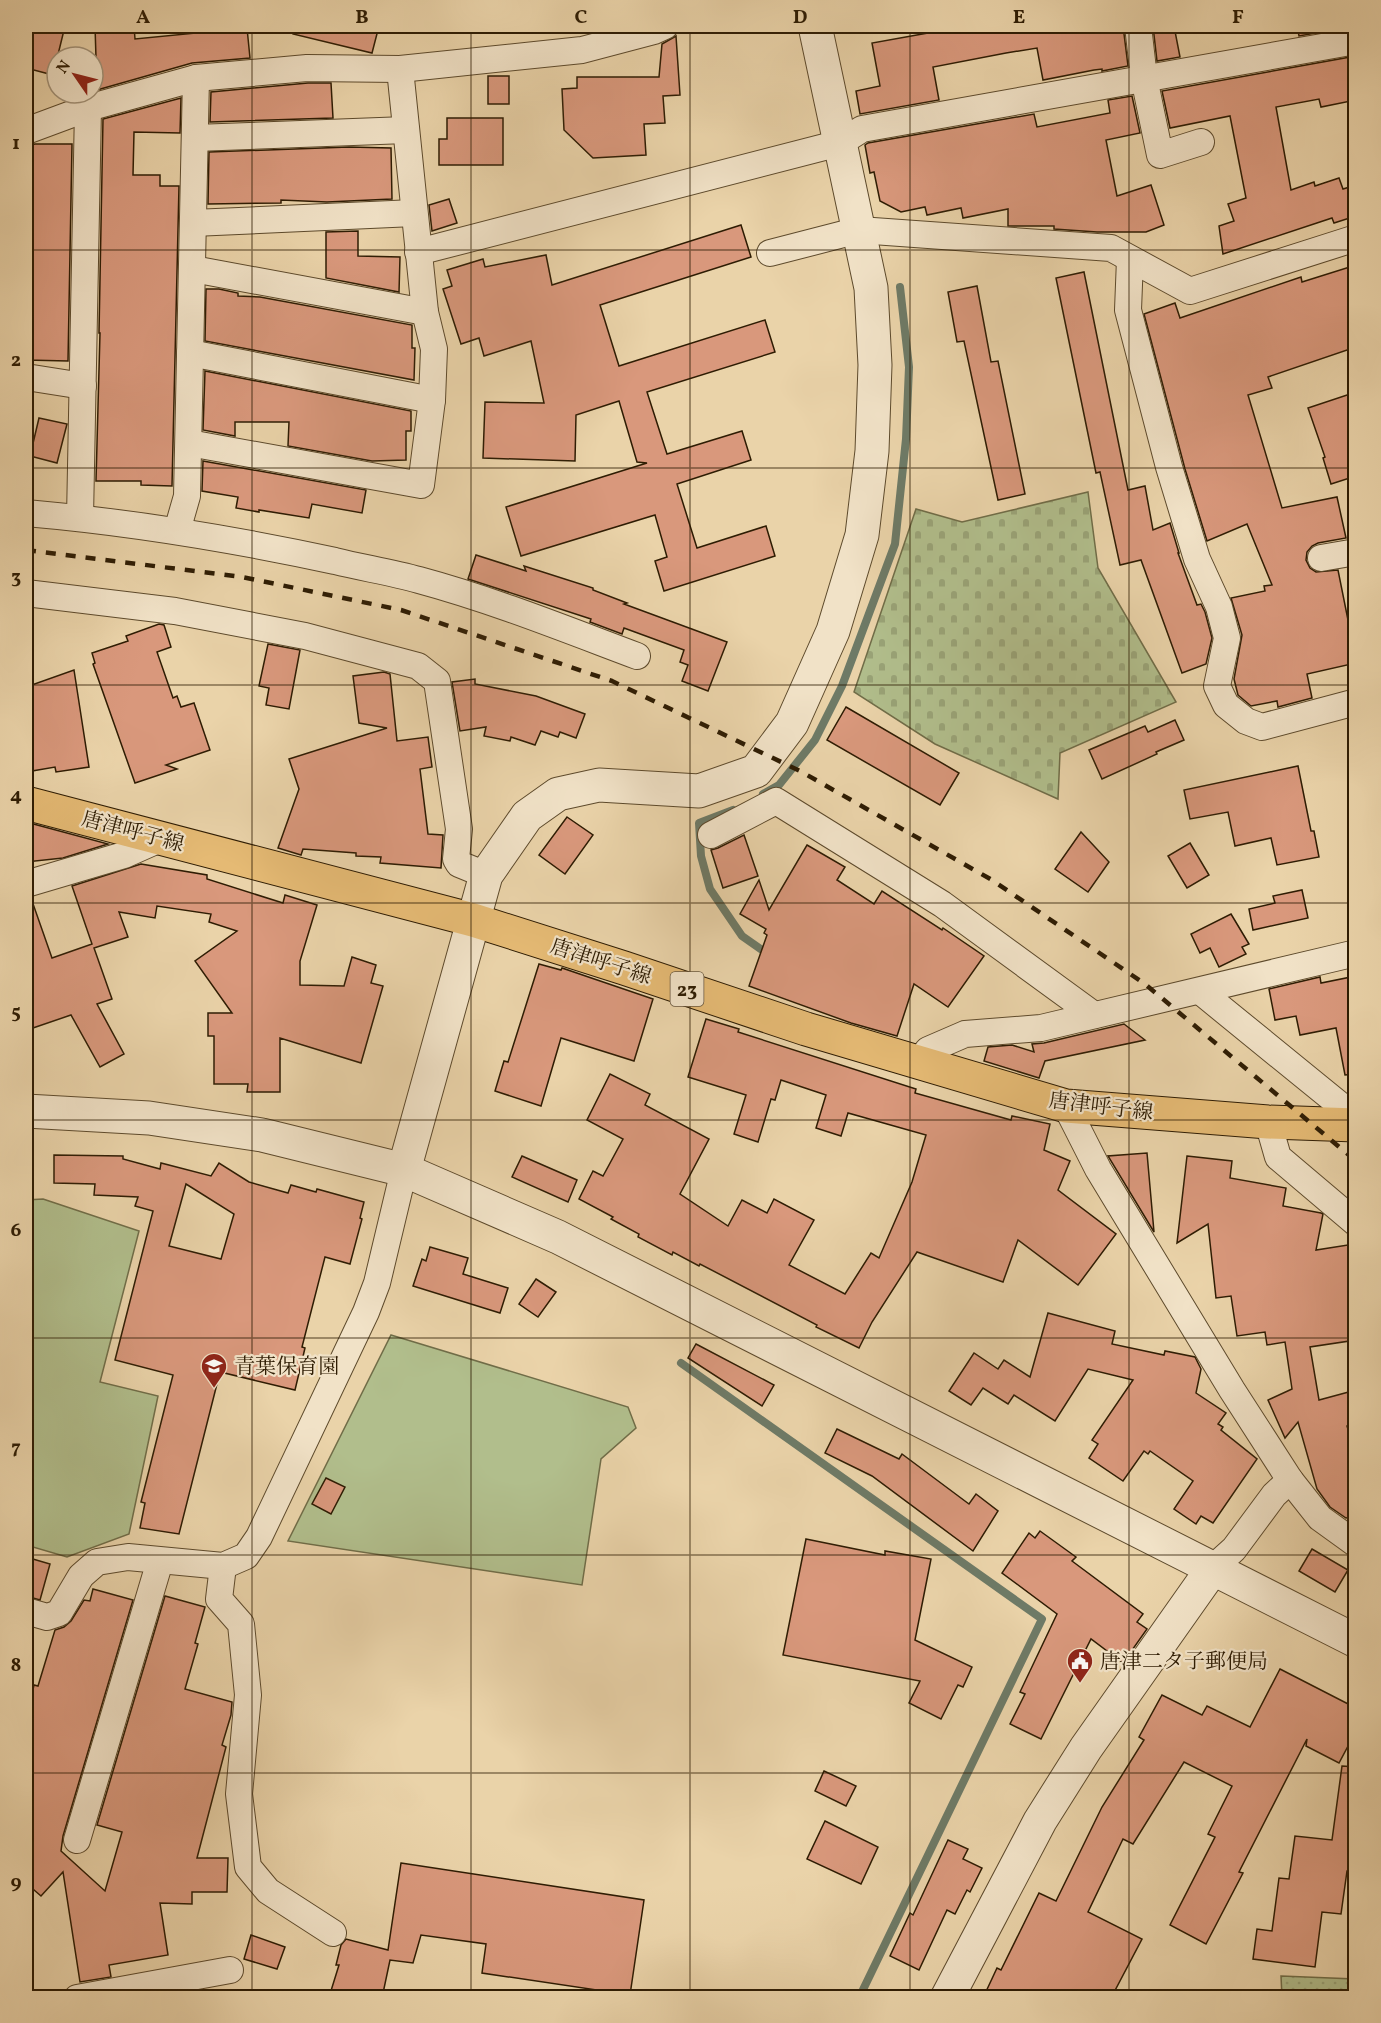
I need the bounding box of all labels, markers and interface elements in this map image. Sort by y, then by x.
text: A [136,4,150,32]
text: B [355,4,369,32]
text: C [575,4,588,32]
text: D [793,4,807,32]
text: E [1013,4,1025,32]
text: F [1232,4,1244,32]
north arrow [45,45,105,105]
text: N [52,56,77,79]
text: 1 [12,130,20,158]
text: 2 [11,347,21,375]
text: 3 [11,564,21,592]
text: 4 [10,782,22,810]
street label: 唐津呼子線 [78,805,187,860]
street label: 唐津呼子線 [546,932,655,992]
road number: 23 [670,972,704,1006]
text: 5 [11,999,21,1027]
street label: 唐津呼子線 [1047,1087,1155,1128]
text: 6 [11,1217,22,1245]
school or university icon: 青葉保育園 [199,1351,229,1389]
place label: 青葉保育園 [234,1353,339,1382]
text: 7 [11,1434,21,1462]
public building icon: 唐津二タ子郵便局 [1065,1646,1095,1684]
place label: 唐津二タ子郵便局 [1100,1648,1268,1677]
text: 8 [11,1652,21,1680]
text: 9 [10,1869,22,1897]

